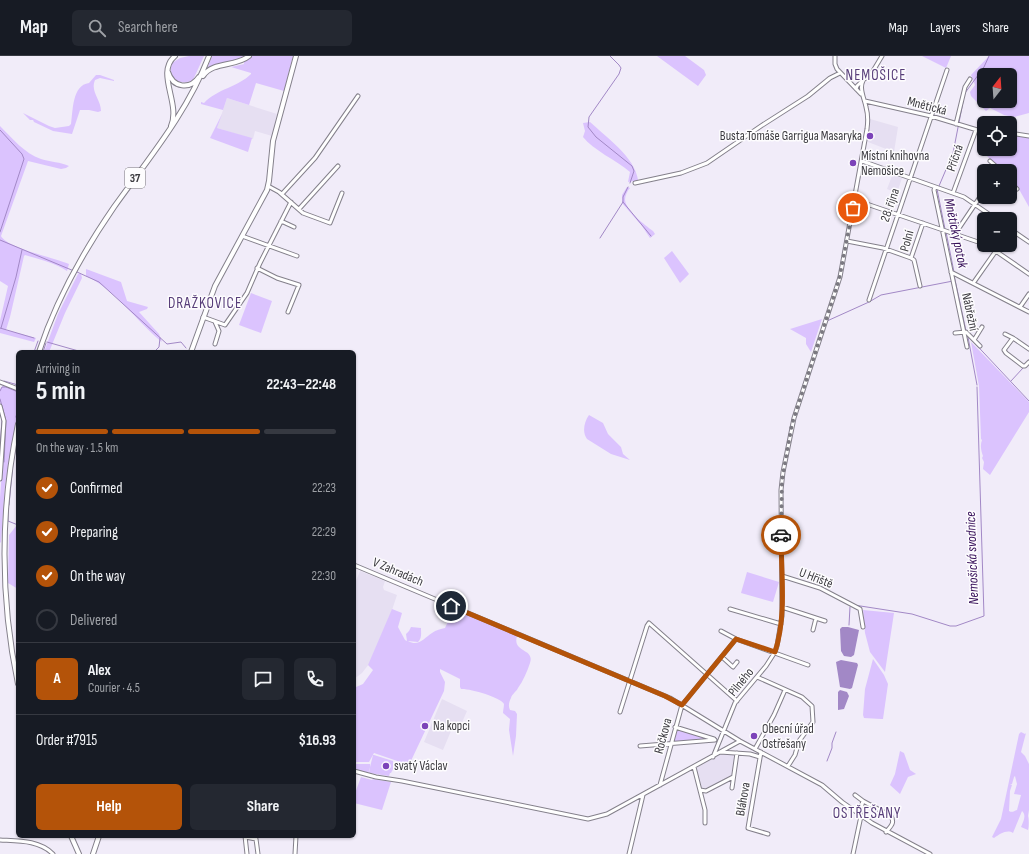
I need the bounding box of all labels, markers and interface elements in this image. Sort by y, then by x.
search box [72,10,352,46]
text: Map [20,16,48,39]
icon: search [86,17,108,39]
text: Search here [118,18,178,37]
text: Map [888,19,908,36]
text: Layers [930,19,960,36]
text: Share [982,19,1009,36]
district label: NEMOŠICE [846,66,906,85]
north arrow [977,68,1017,108]
map controls [977,68,1017,252]
street label: Mnětická [906,93,948,119]
button: locate [977,116,1017,156]
place label: Busta Tomáše Garrigua Masaryka [720,128,862,144]
marker: Busta Tomáše Garrigua Masaryka [865,131,875,141]
street label: Příčná [943,142,967,174]
place label: Místní knihovna Nemošice [861,148,929,179]
marker: Místní knihovna Nemošice [848,158,858,168]
button: + [977,164,1017,204]
road number: 37 [125,168,145,188]
street label: 28. října [877,186,903,224]
pin [836,191,870,225]
icon: bag [842,197,864,219]
water label: Mnětický potok [940,197,972,270]
button: − [977,212,1017,252]
street label: Polní [897,228,918,253]
street label: Nábřežní [958,292,982,333]
district label: DRAŽKOVICE [168,294,242,313]
text: Arriving in [36,361,80,377]
text: 22:43–22:48 [267,375,336,394]
text: 5 min [36,376,86,407]
text: On the way · 1.5 km [36,440,118,456]
icon: check [36,477,58,499]
text: Confirmed [70,479,123,498]
text: 22:23 [312,480,336,496]
water label: Nemošická svodnice [962,511,982,605]
courier [761,515,801,555]
icon: check [36,521,58,543]
text: Preparing [70,523,118,542]
text: 22:29 [312,524,336,540]
icon: car [770,524,792,546]
street label: V Zahradách [370,554,426,590]
street label: U Hřiště [797,564,835,592]
icon: check [36,565,58,587]
text: On the way [70,567,125,586]
text: 22:30 [312,568,336,584]
pin [434,589,468,623]
icon: home [440,595,462,617]
text: Delivered [70,611,117,630]
button: chat [242,658,284,700]
button: phone [294,658,336,700]
text: Alex [88,661,111,680]
street label: Pilného [725,665,757,699]
text: A [53,669,61,688]
text: Courier · 4.5 [88,680,140,696]
street label: Ročkova [651,716,675,756]
place label: Na kopci [433,718,470,734]
marker: Na kopci [420,721,430,731]
place label: Obecní úřad Ostřešany [762,721,814,752]
text: Order #7915 [36,731,97,750]
text: $16.93 [299,731,336,750]
marker: Obecní úřad Ostřešany [749,731,759,741]
place label: svatý Václav [394,758,448,774]
marker: svatý Václav [381,761,391,771]
street label: Bláhova [732,781,754,817]
button: Help [36,784,182,830]
button: Share [190,784,336,830]
district label: OSTŘEŠANY [833,804,901,823]

